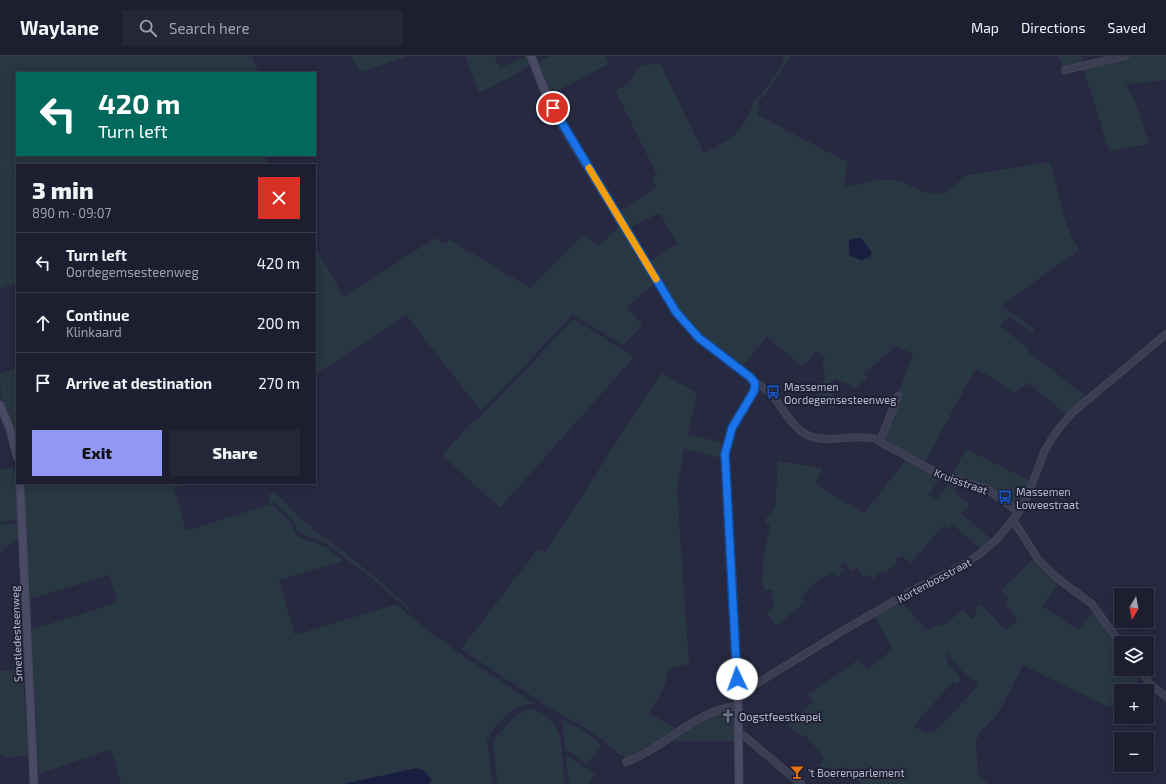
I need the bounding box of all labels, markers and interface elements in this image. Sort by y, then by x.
search box [123,10,403,46]
text: Waylane [20,16,99,39]
icon: search [137,17,159,39]
text: Search here [169,19,250,37]
text: Map [971,19,999,36]
text: Directions [1021,19,1086,36]
text: Saved [1108,19,1146,36]
text: 420 m [98,86,181,120]
icon: left [32,88,84,140]
pin [536,91,570,125]
icon: arrive [542,97,564,119]
text: Turn left [98,120,168,142]
text: 3 min [32,175,94,204]
button: close [258,177,300,219]
text: 890 m · 09:07 [32,205,111,221]
text: Turn left [66,246,127,264]
icon: left [32,252,54,274]
text: 420 m [257,254,300,272]
text: Oordegemsesteenweg [66,264,199,280]
text: Continue [66,306,129,324]
icon: ahead [32,312,54,334]
text: 200 m [257,314,300,332]
text: Klinkaard [66,324,122,340]
icon: arrive [32,372,54,394]
text: Arrive at destination [66,374,212,392]
text: 270 m [258,374,300,392]
place label: Massemen Oordegemsesteenweg [784,380,896,406]
bus stop icon: Massemen Oordegemsesteenweg [765,384,781,400]
button: Exit [32,430,162,476]
button: Share [170,430,300,476]
street label: Kruisstraat [932,465,990,497]
place label: Massemen Loweestraat [1016,485,1079,511]
bus stop icon: Massemen Loweestraat [997,489,1013,505]
street label: Kortenbosstraat [895,555,973,605]
street label: Smetledesteenweg [8,586,24,682]
north arrow [1114,588,1154,628]
map controls [1114,588,1154,772]
button: layers [1114,636,1154,676]
position arrow [716,658,758,700]
button: + [1114,684,1154,724]
church icon: Oogstfeestkapel [720,708,736,724]
place label: Oogstfeestkapel [739,710,822,723]
button: − [1114,732,1154,772]
bar icon: 't Boerenparlement [789,764,805,780]
place label: 't Boerenparlement [808,766,905,779]

